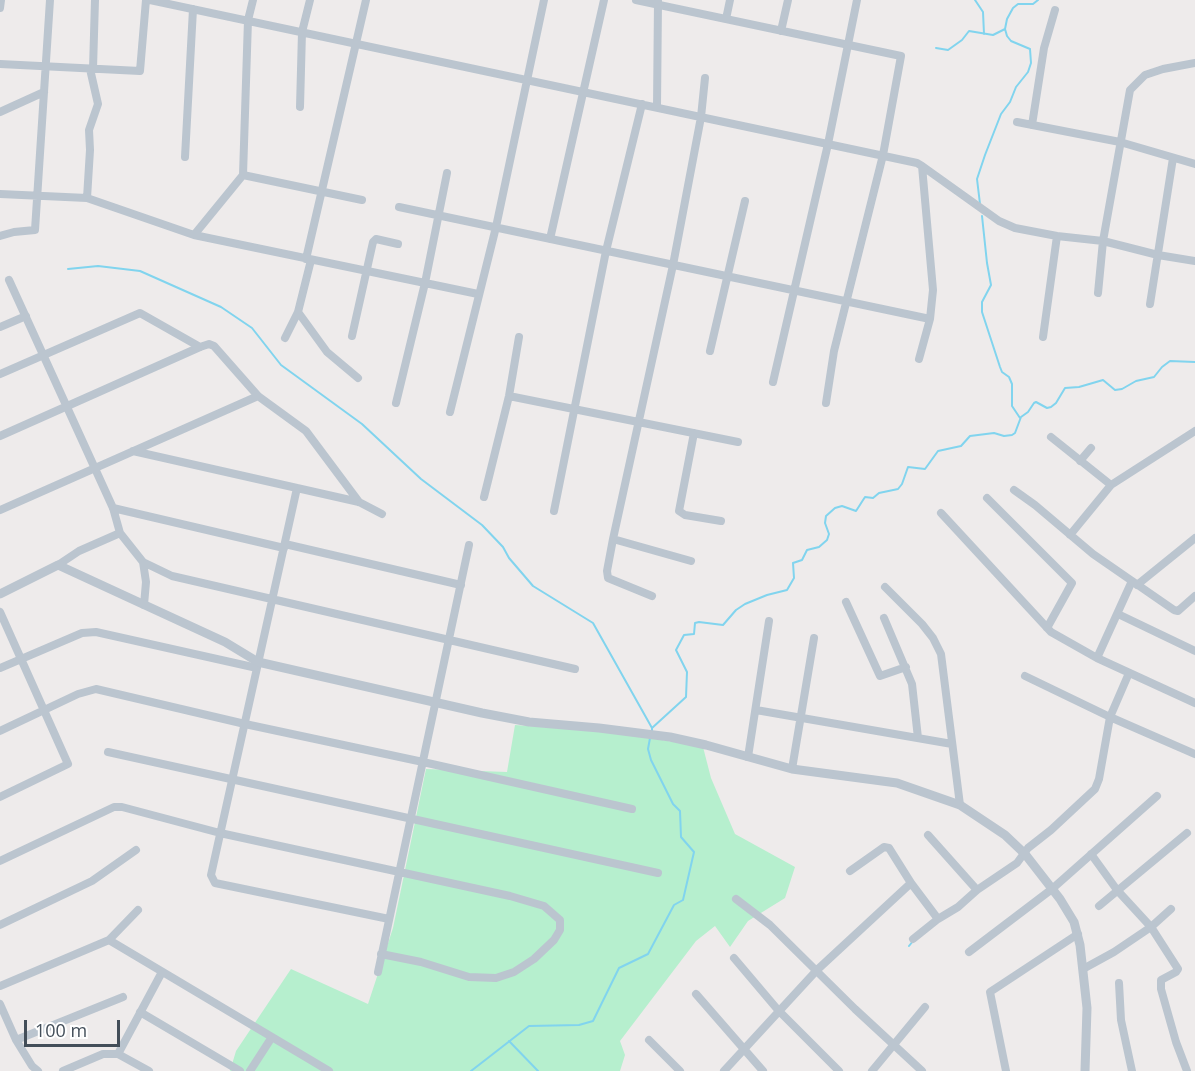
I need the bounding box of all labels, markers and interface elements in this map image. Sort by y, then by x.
scale bar [27,1008,123,1046]
text: 100 m [35,1018,87,1042]

